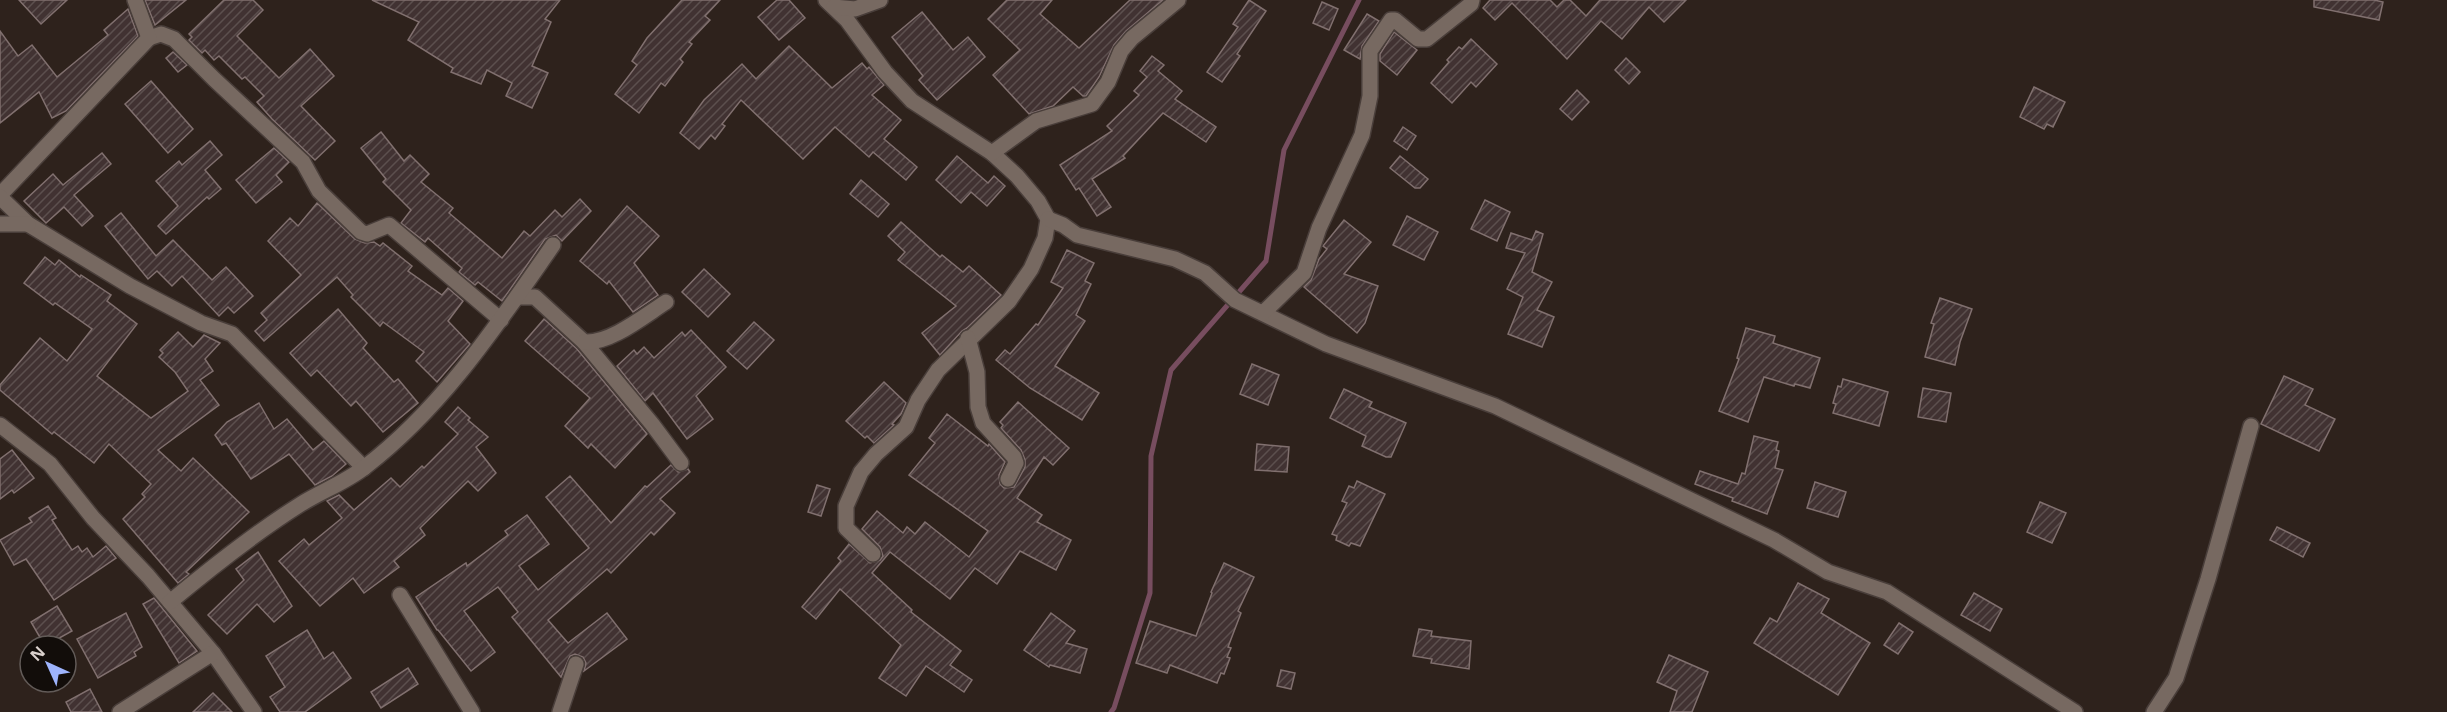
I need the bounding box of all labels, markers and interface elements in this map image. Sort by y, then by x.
north arrow [18,634,78,694]
text: N [25,641,50,666]

